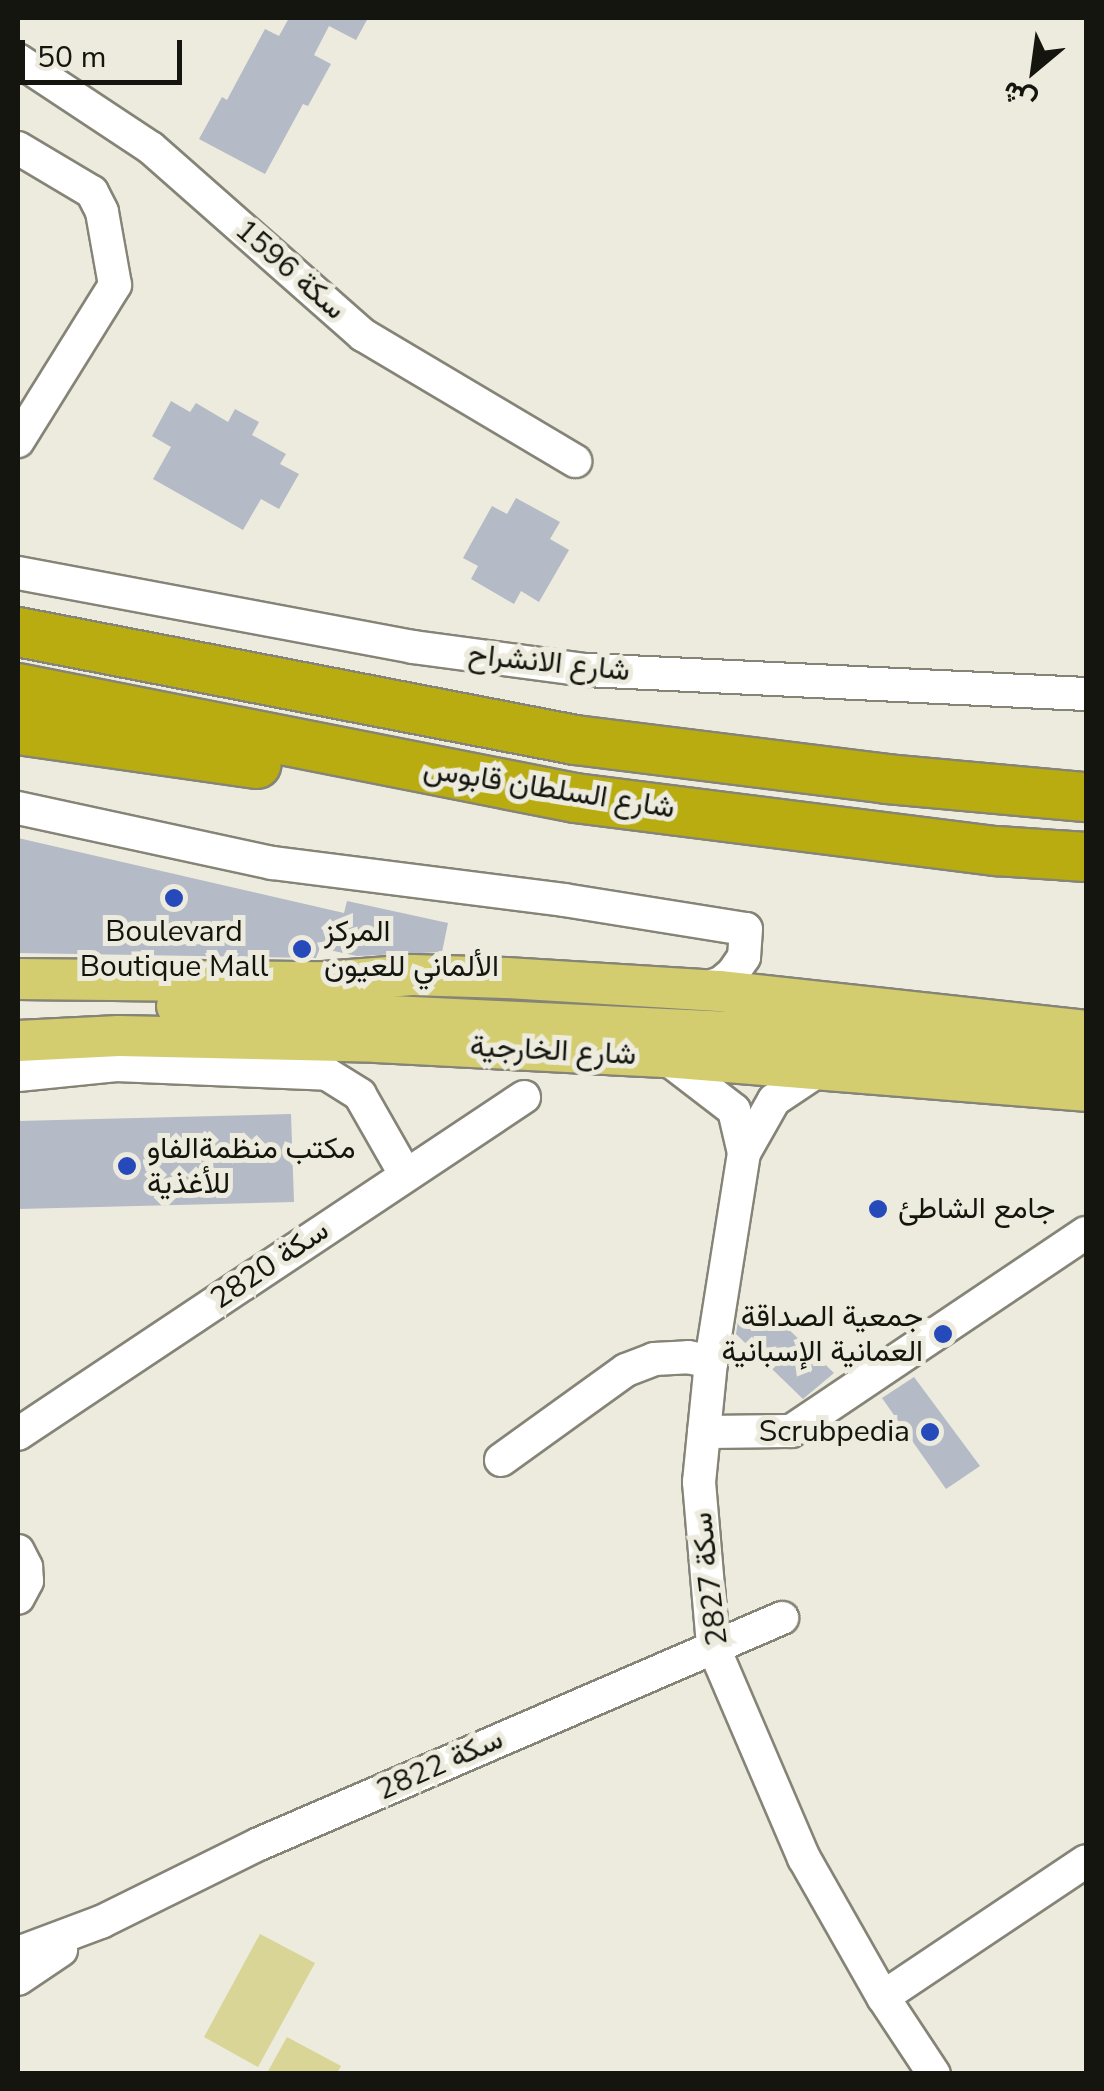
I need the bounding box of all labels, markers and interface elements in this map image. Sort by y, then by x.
scale bar [25,20,188,82]
north arrow [984,20,1084,120]
text: 50 m [37,37,106,78]
text: ش [996,71,1043,121]
street label: سكة 1596 [228,212,352,328]
street label: شارع الانشراح [466,637,632,689]
street label: شارع السلطان قابوس [421,751,677,827]
marker: Boulevard Boutique Mall [163,887,185,909]
place label: Boulevard Boutique Mall [80,914,268,984]
place label: المركز الألماني للعيون [324,914,499,984]
marker: المركز الألماني للعيون [289,936,315,962]
street label: شارع الخارجية [469,1029,637,1073]
place label: مكتب منظمةالفاو للأغذية [147,1131,355,1202]
marker: مكتب منظمةالفاو للأغذية [116,1155,138,1177]
place label: جامع الشاطئ [898,1191,1055,1227]
marker: جامع الشاطئ [867,1198,889,1220]
street label: سكة 2820 [204,1213,336,1317]
place label: جمعية الصداقة العمانية الإسبانية [722,1299,923,1370]
marker: جمعية الصداقة العمانية الإسبانية [932,1323,954,1345]
place label: Scrubpedia [759,1414,910,1450]
marker: Scrubpedia [919,1421,941,1443]
street label: سكة 2827 [684,1510,736,1648]
street label: سكة 2822 [371,1721,509,1809]

